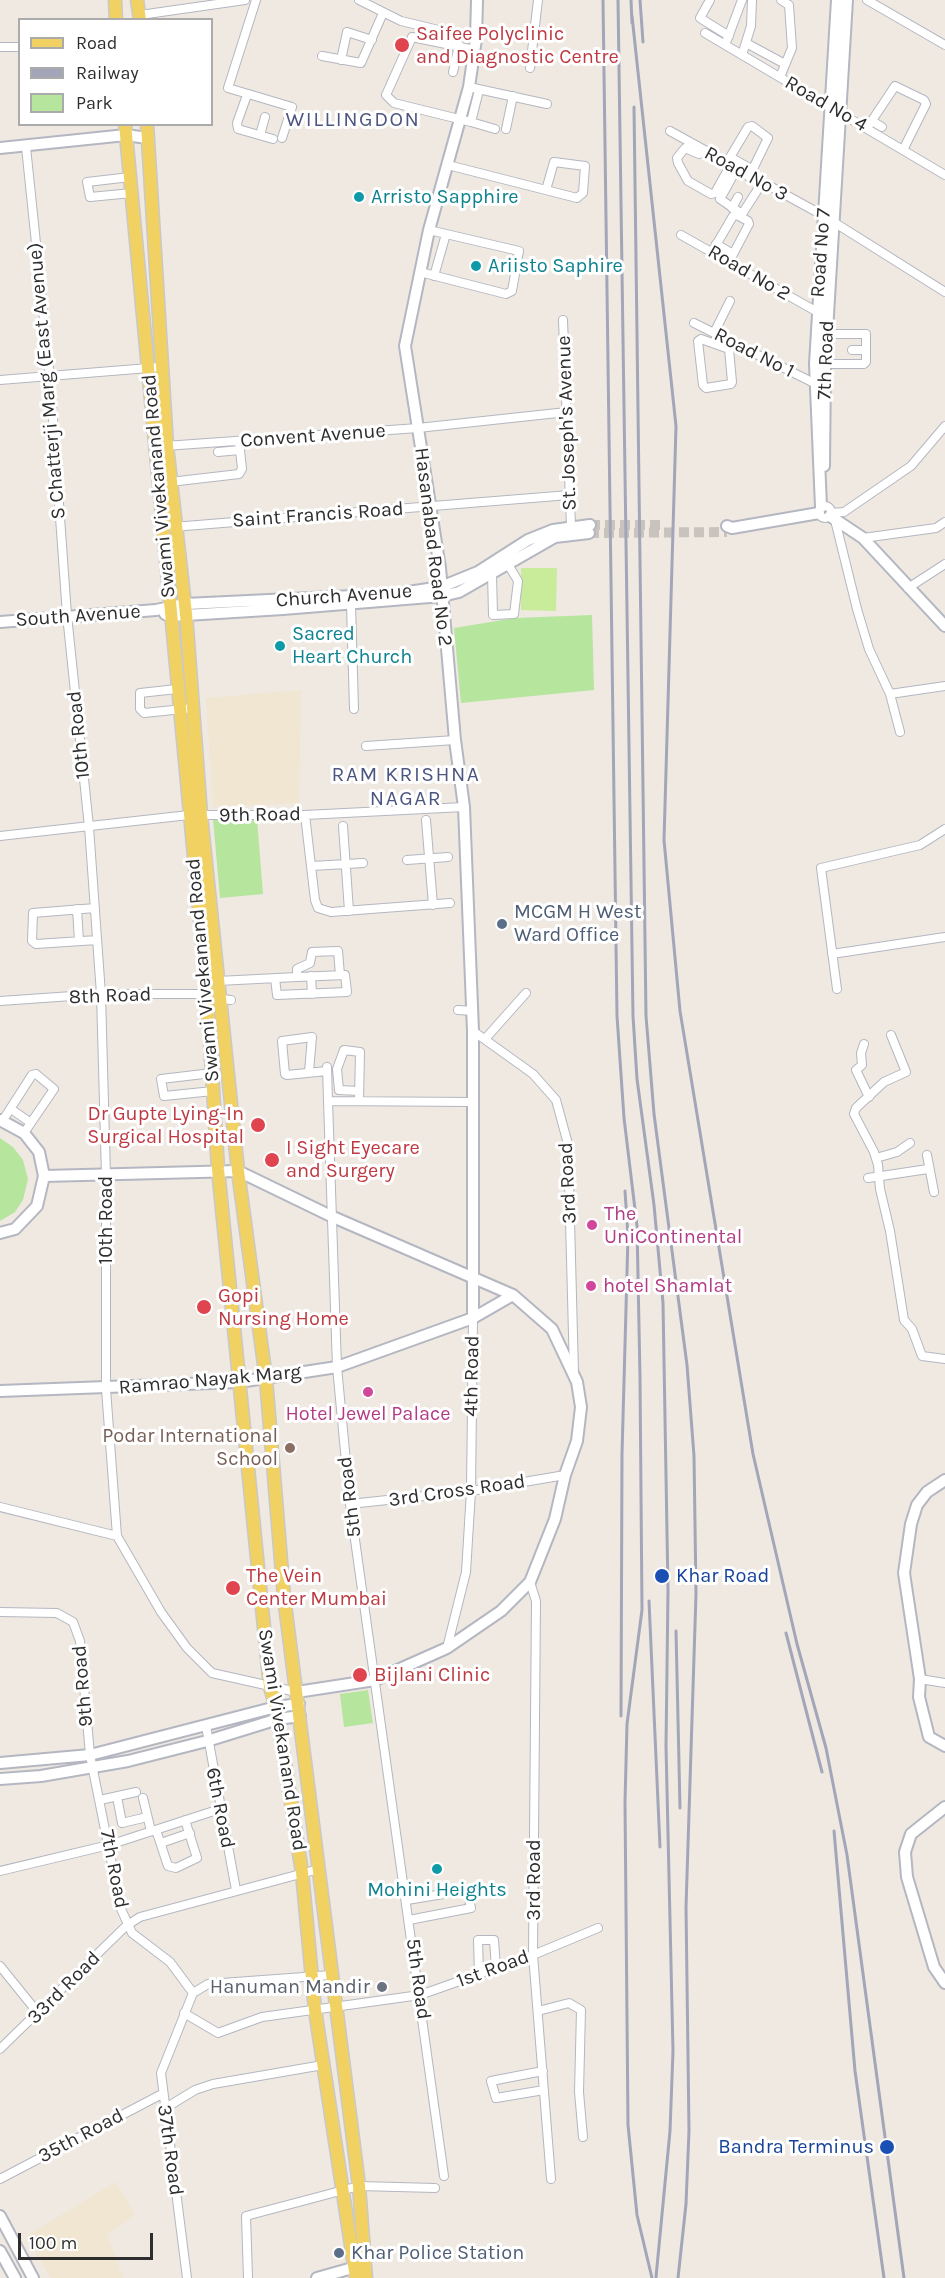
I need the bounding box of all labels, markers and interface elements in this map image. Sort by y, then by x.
legend [18,18,213,126]
place label: Saifee Polyclinic and Diagnostic Centre [416,22,619,69]
text: Road [76,32,117,54]
marker: Saifee Polyclinic and Diagnostic Centre [393,36,411,54]
text: Railway [76,62,139,84]
street label: Road No 4 [780,71,872,137]
text: Park [76,92,113,114]
district label: WILLINGDON [286,107,420,133]
street label: Road No 3 [700,141,792,207]
place label: Arristo Sapphire [371,185,519,209]
marker: Arristo Sapphire [352,190,366,204]
street label: Road No 7 [806,208,836,298]
street label: Road No 2 [703,240,795,306]
street label: S Chatterji Marg (East Avenue) [23,242,71,520]
place label: Ariisto Saphire [488,254,623,278]
marker: Ariisto Saphire [469,259,483,273]
street label: 7th Road [813,320,839,400]
street label: Road No 1 [710,323,798,383]
street label: St. Joseph's Avenue [552,335,582,511]
street label: Swami Vivekanand Road [137,373,181,599]
street label: Convent Avenue [239,419,387,453]
street label: Hasanabad Road No 2 [409,446,457,648]
street label: Saint Francis Road [231,497,405,533]
street label: Church Avenue [275,579,413,613]
street label: South Avenue [15,600,141,632]
place label: Sacred Heart Church [292,622,412,669]
marker: Sacred Heart Church [273,639,287,653]
street label: 10th Road [62,690,96,780]
district label: RAM KRISHNA NAGAR [332,762,480,812]
street label: 9th Road [219,802,301,828]
street label: Swami Vivekanand Road [181,857,225,1083]
place label: MCGM H West Ward Office [514,900,641,947]
marker: MCGM H West Ward Office [495,917,509,931]
street label: 8th Road [68,983,152,1009]
place label: Dr Gupte Lying-In Surgical Hospital [87,1102,244,1149]
marker: Dr Gupte Lying-In Surgical Hospital [249,1116,267,1134]
place label: I Sight Eyecare and Surgery [286,1136,420,1183]
street label: 3rd Road [554,1142,582,1224]
marker: I Sight Eyecare and Surgery [263,1151,281,1169]
street label: 10th Road [94,1176,118,1264]
place label: The UniContinental [604,1202,742,1249]
marker: The UniContinental [585,1218,599,1232]
place label: hotel Shamlat [603,1274,732,1298]
marker: hotel Shamlat [584,1279,598,1293]
place label: Gopi Nursing Home [218,1284,349,1331]
marker: Gopi Nursing Home [195,1298,213,1316]
street label: 4th Road [459,1335,485,1417]
street label: Ramrao Nayak Marg [118,1360,302,1400]
marker: Hotel Jewel Palace [361,1385,375,1399]
place label: Hotel Jewel Palace [285,1402,451,1426]
place label: Podar International School [102,1424,278,1471]
marker: Podar International School [283,1441,297,1455]
street label: 5th Road [333,1455,367,1539]
street label: 3rd Cross Road [387,1470,527,1512]
place label: The Vein Center Mumbai [246,1564,387,1611]
place label: Khar Road [676,1564,769,1588]
marker: Khar Road [653,1567,671,1585]
marker: The Vein Center Mumbai [224,1579,242,1597]
street label: Swami Vivekanand Road [253,1627,311,1853]
street label: 9th Road [67,1644,99,1728]
place label: Bijlani Clinic [374,1663,490,1687]
marker: Bijlani Clinic [351,1666,369,1684]
street label: 6th Road [200,1766,240,1850]
street label: 7th Road [95,1828,133,1910]
street label: 3rd Road [522,1839,546,1921]
marker: Mohini Heights [430,1862,444,1876]
place label: Mohini Heights [367,1878,507,1902]
street label: 5th Road [400,1937,436,2021]
street label: 1st Road [453,1945,533,1993]
street label: 33rd Road [22,1946,106,2030]
place label: Hanuman Mandir [210,1975,370,1999]
marker: Hanuman Mandir [375,1980,389,1994]
street label: 35th Road [34,2103,128,2169]
street label: 37th Road [152,2103,188,2197]
place label: Bandra Terminus [718,2135,874,2159]
marker: Bandra Terminus [878,2138,896,2156]
scale bar [21,2221,156,2259]
text: 100 m [29,2232,77,2254]
place label: Khar Police Station [351,2241,524,2265]
marker: Khar Police Station [332,2246,346,2260]

